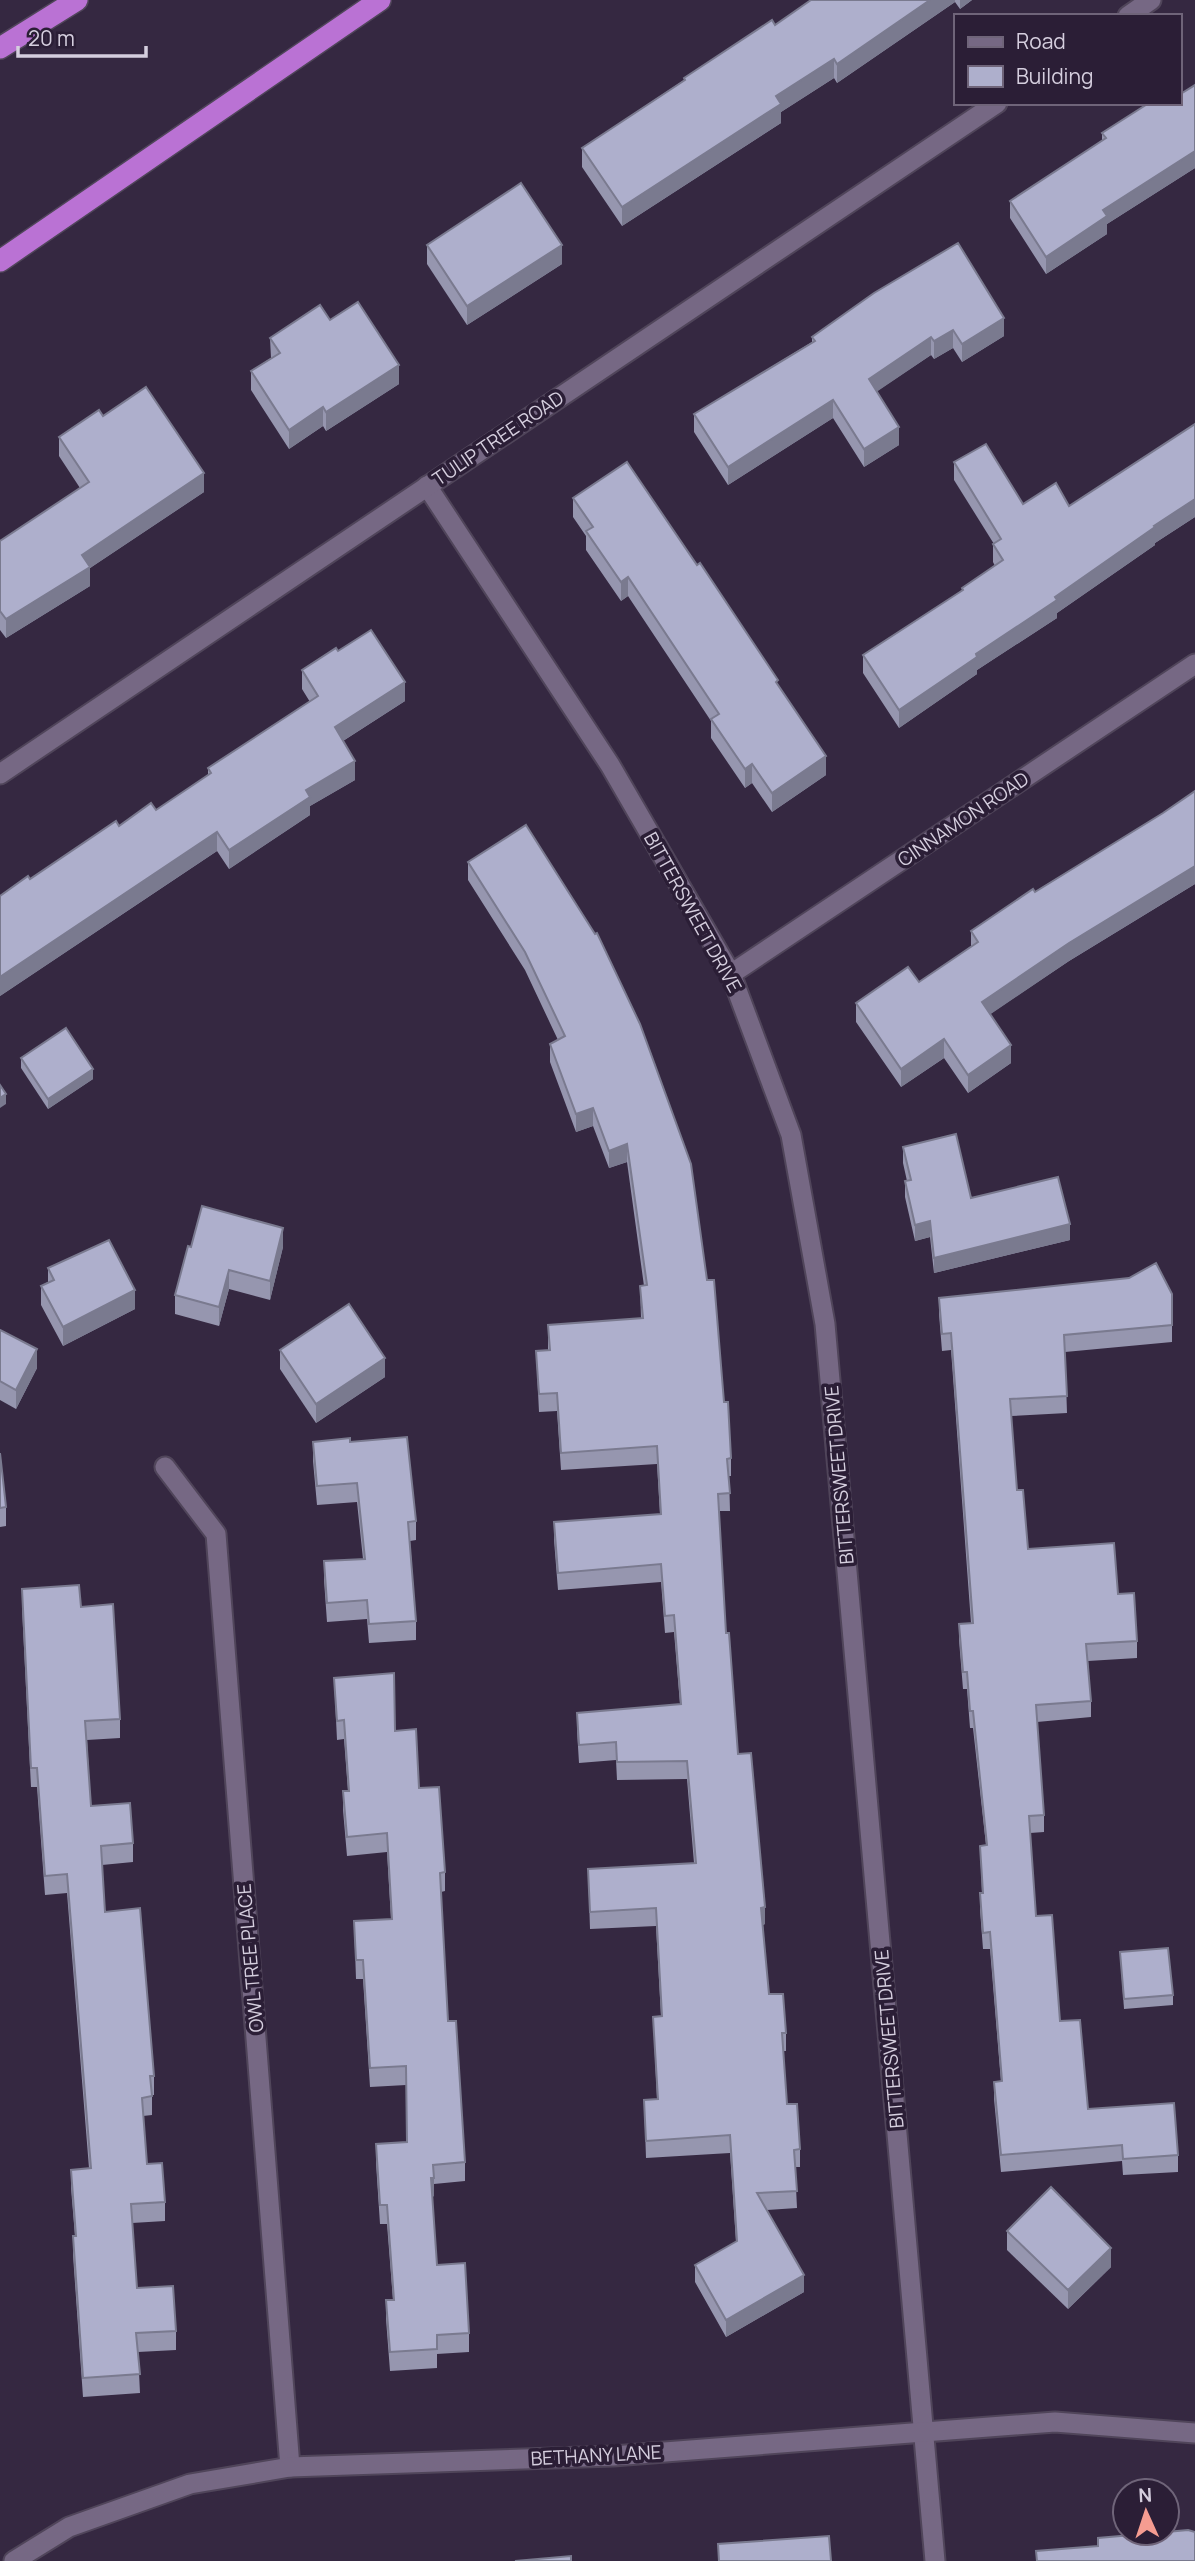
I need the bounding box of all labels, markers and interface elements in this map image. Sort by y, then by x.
scale bar [18,14,145,58]
legend [954,14,1181,105]
text: 20 m [28,24,75,52]
text: Road [1016,27,1066,55]
text: Building [1016,62,1093,90]
street label: TULIP TREE ROAD [427,384,569,492]
street label: CINNAMON ROAD [892,766,1034,872]
street label: BITTERSWEET DRIVE [638,827,748,997]
street label: BITTERSWEET DRIVE [818,1384,860,1566]
street label: OWL TREE PLACE [231,1882,269,2034]
street label: BITTERSWEET DRIVE [868,1948,910,2130]
street label: BETHANY LANE [530,2439,662,2471]
north arrow [1111,2477,1181,2547]
text: N [1138,2482,1153,2508]

